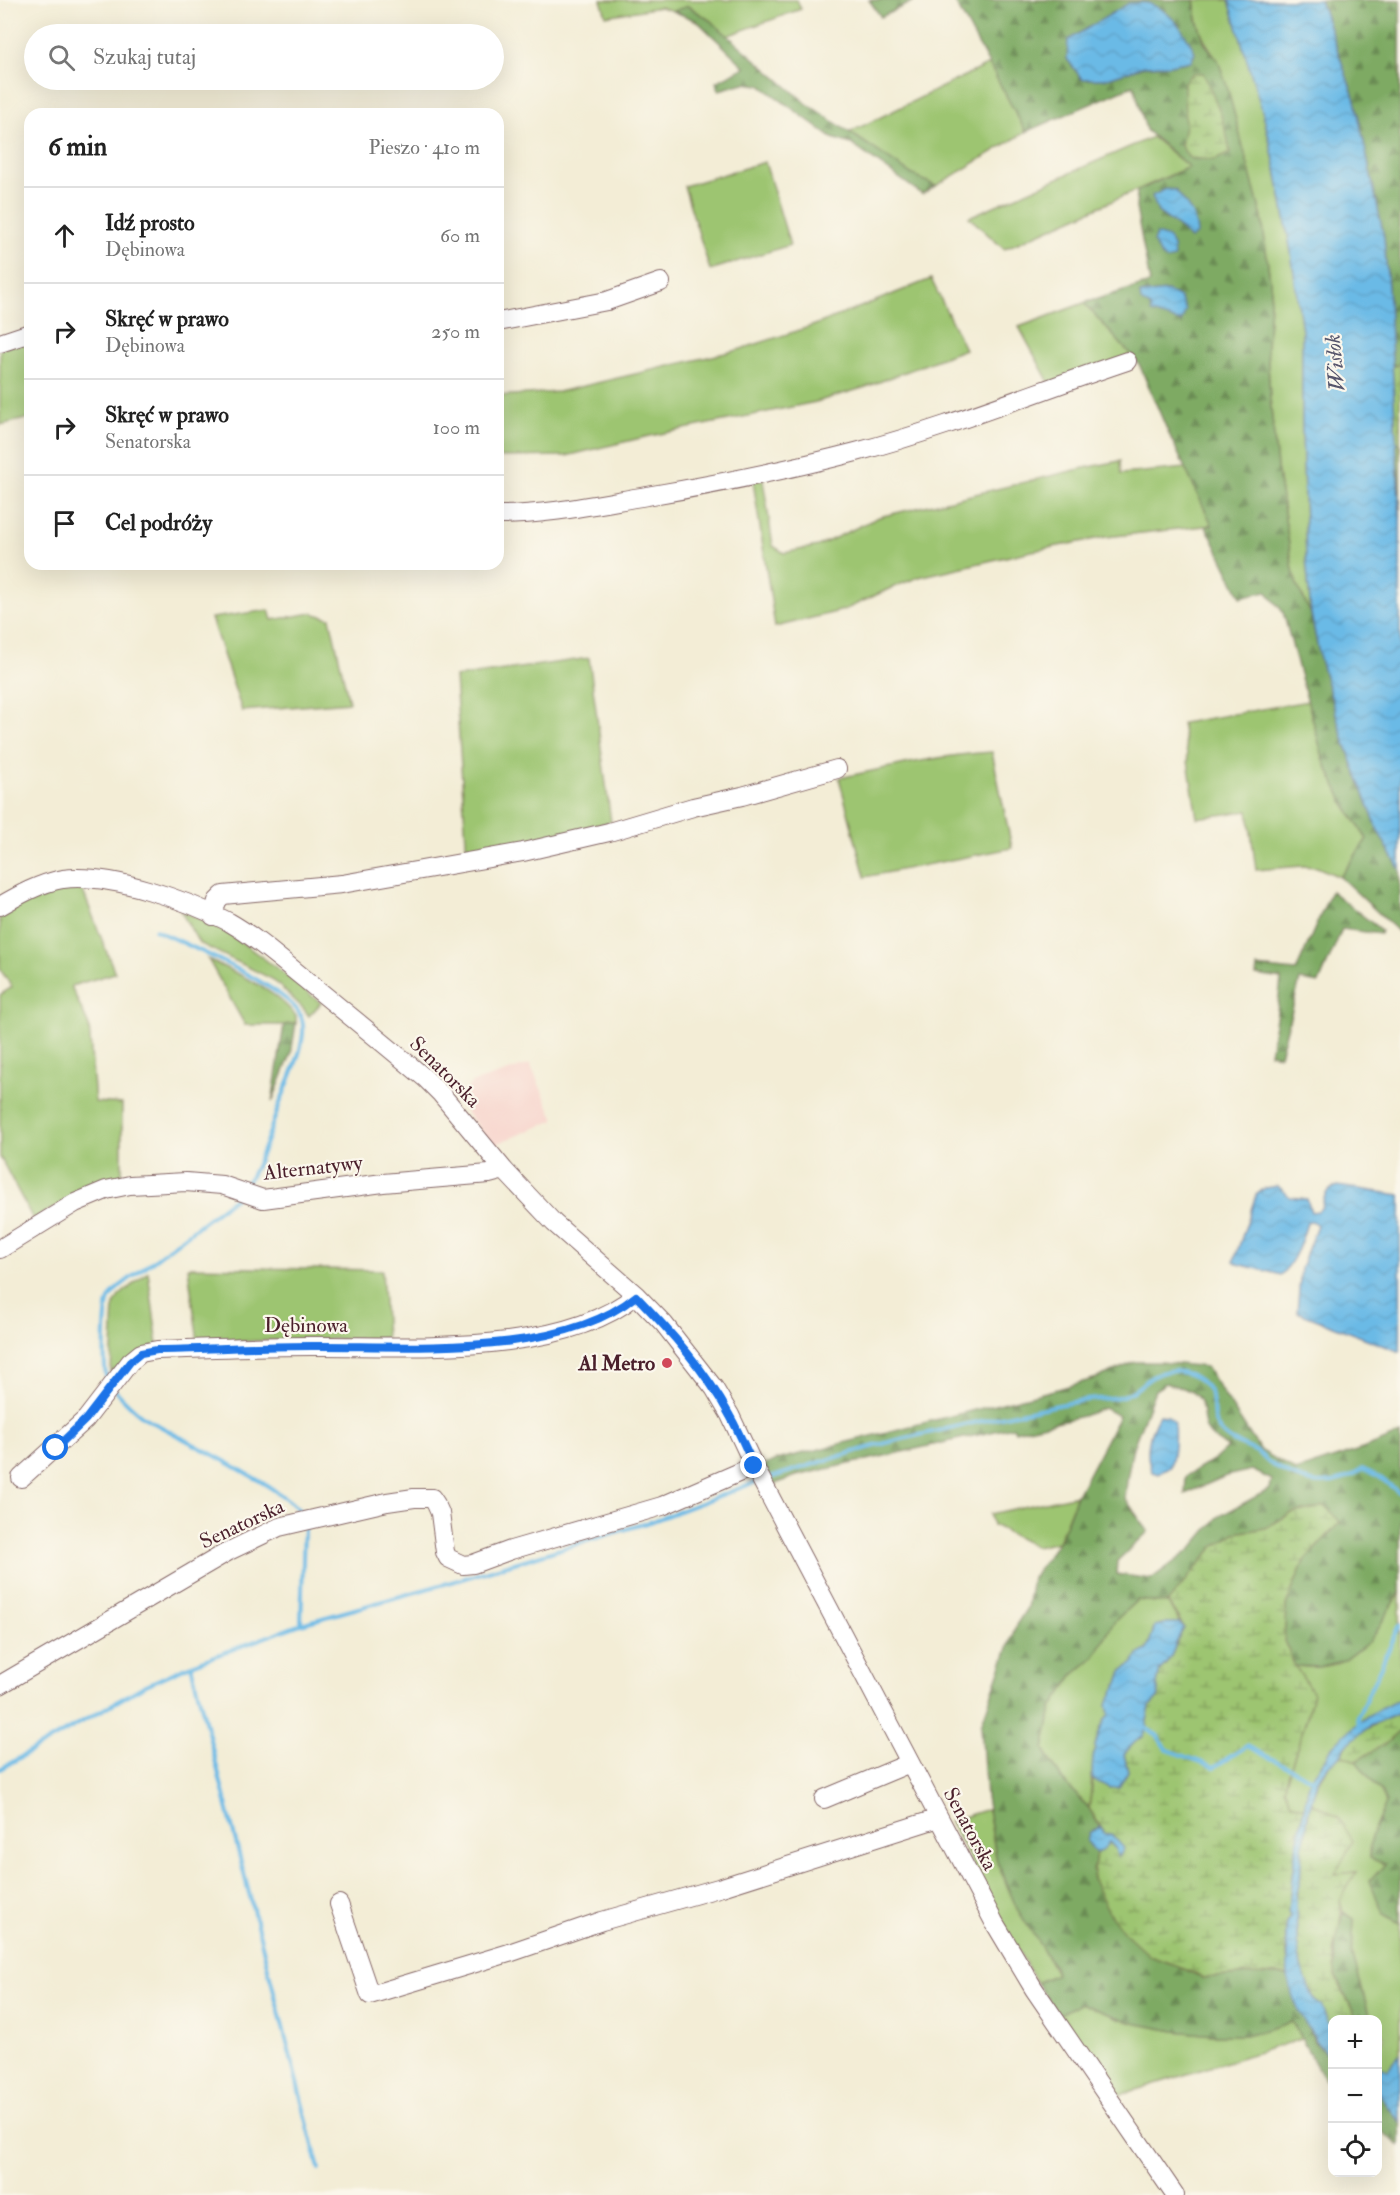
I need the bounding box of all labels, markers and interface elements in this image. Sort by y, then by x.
search box [24,24,504,90]
icon: search [45,41,78,74]
text: Szukaj tutaj [93,43,196,71]
text: 6 min [48,131,107,163]
text: Pieszo · 410 m [369,135,480,160]
text: Idź prosto [105,209,195,237]
icon: ahead [48,219,81,252]
text: 60 m [440,223,480,248]
text: Dębinowa [105,237,185,262]
text: Skręć w prawo [105,305,229,333]
icon: right [48,315,81,348]
text: 250 m [431,319,480,344]
text: Dębinowa [105,333,185,358]
water label: Wisłok [1319,333,1351,393]
text: Skręć w prawo [105,401,229,429]
icon: right [48,411,81,444]
text: 100 m [433,415,480,440]
text: Senatorska [105,429,191,454]
icon: arrive [48,507,81,540]
text: Cel podróży [105,509,212,537]
street label: Senatorska [404,1031,487,1114]
street label: Alternatywy [261,1149,365,1187]
street label: Dębinowa [264,1312,348,1339]
place label: Al Metro [577,1350,655,1377]
marker: Al Metro [660,1356,674,1370]
route start [42,1434,68,1460]
route end [740,1452,766,1478]
street label: Senatorska [195,1493,289,1555]
street label: Senatorska [937,1783,1003,1876]
map controls [1328,2015,1382,2177]
button: + [1328,2015,1382,2069]
button: − [1328,2069,1382,2123]
button: locate [1328,2123,1382,2177]

